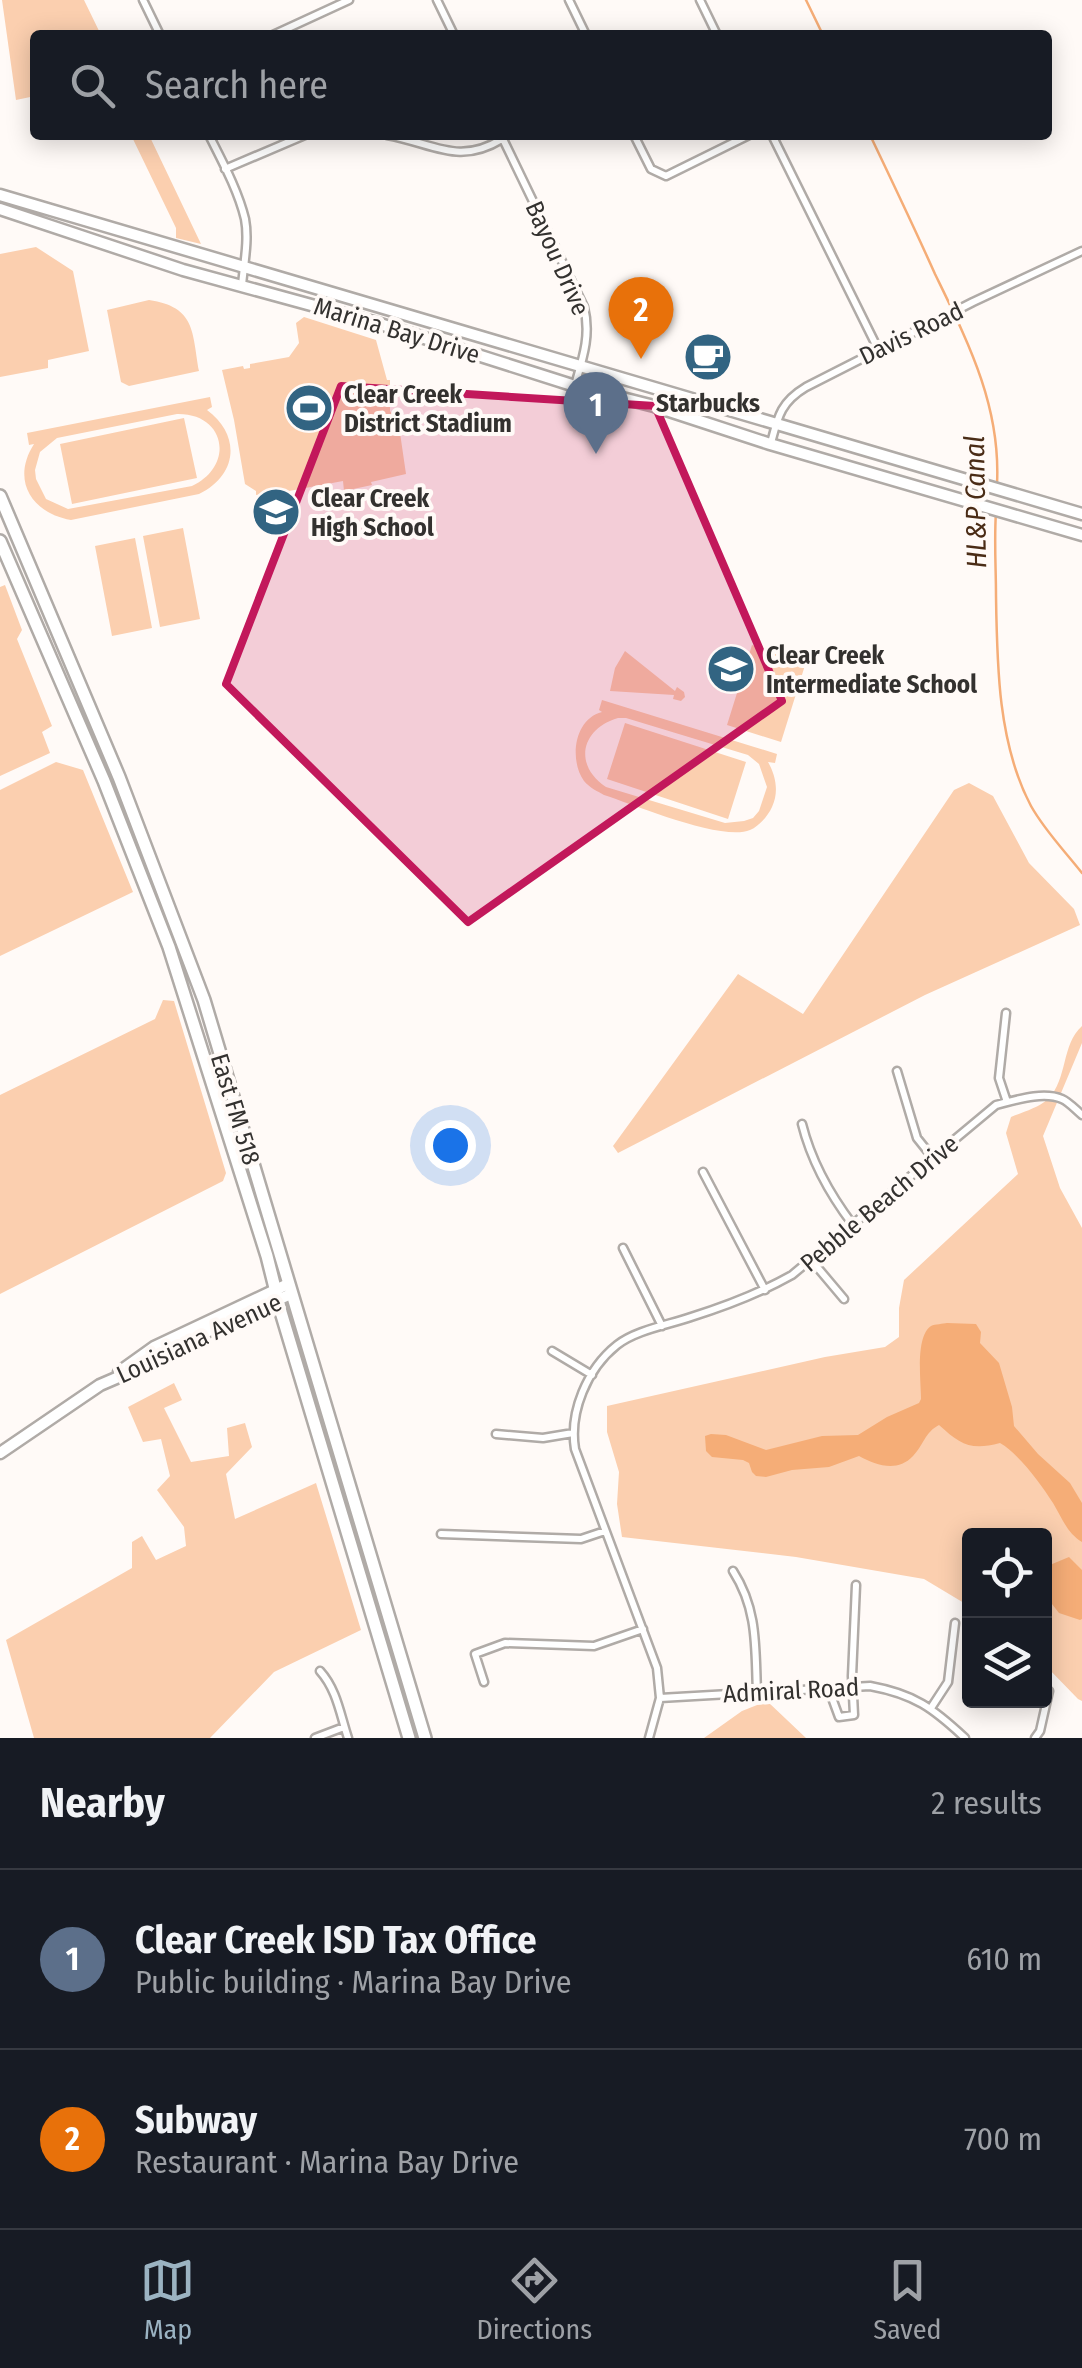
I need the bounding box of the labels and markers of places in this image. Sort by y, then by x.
pin: 2 [608,276,674,359]
cafe icon: Starbucks [682,331,734,383]
pin: 1 [564,372,628,454]
place label: Clear Creek District Stadium [344,380,512,439]
sports icon: Clear Creek District Stadium [283,382,335,434]
place label: Starbucks [656,389,760,419]
place label: Clear Creek High School [311,484,434,543]
school or university icon: Clear Creek High School [250,486,302,538]
place label: Clear Creek Intermediate School [766,641,977,700]
school or university icon: Clear Creek Intermediate School [705,643,757,695]

